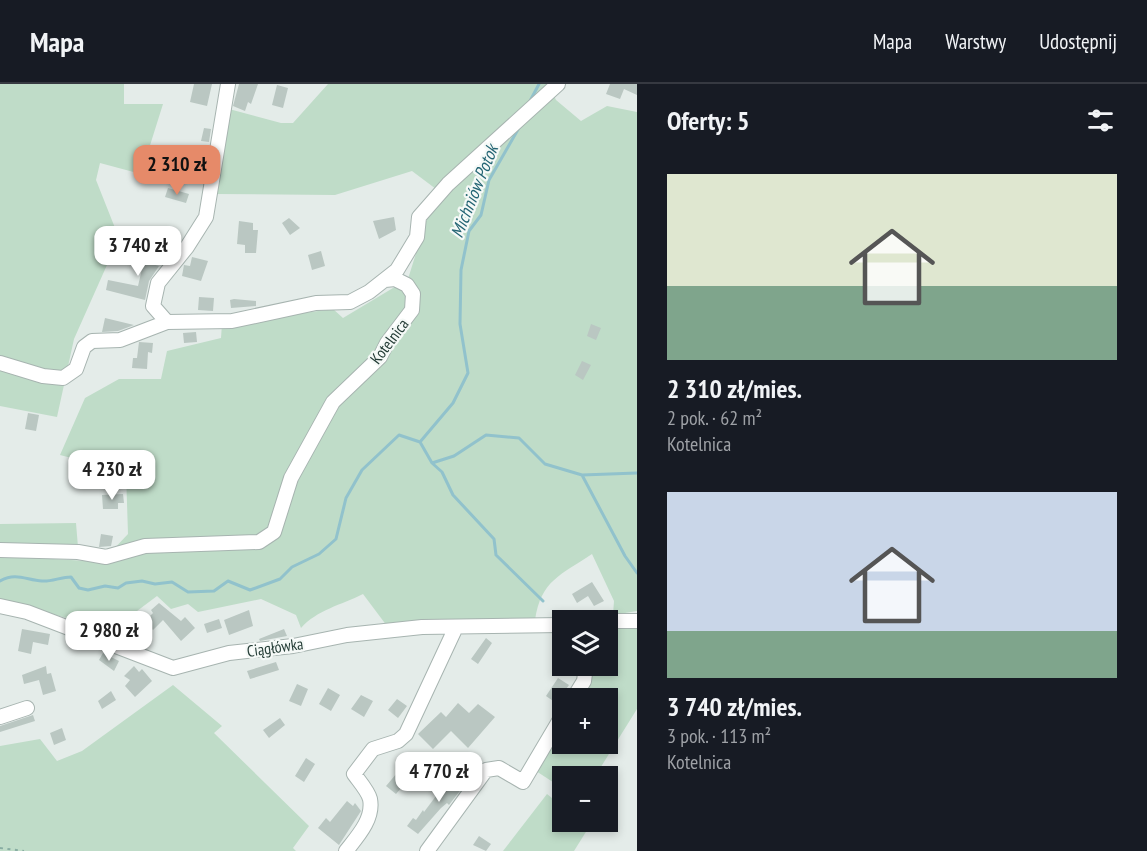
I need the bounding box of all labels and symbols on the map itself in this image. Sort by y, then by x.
water label: Michniów Potok [445,139,504,241]
pin: 2 310 zł [115,145,239,196]
pin: 3 740 zł [76,226,200,277]
street label: Kotelnica [366,314,412,368]
pin: 4 230 zł [50,450,174,501]
pin: 2 980 zł [47,611,171,662]
street label: Ciągłówka [246,633,304,661]
pin: 4 770 zł [377,752,501,803]

